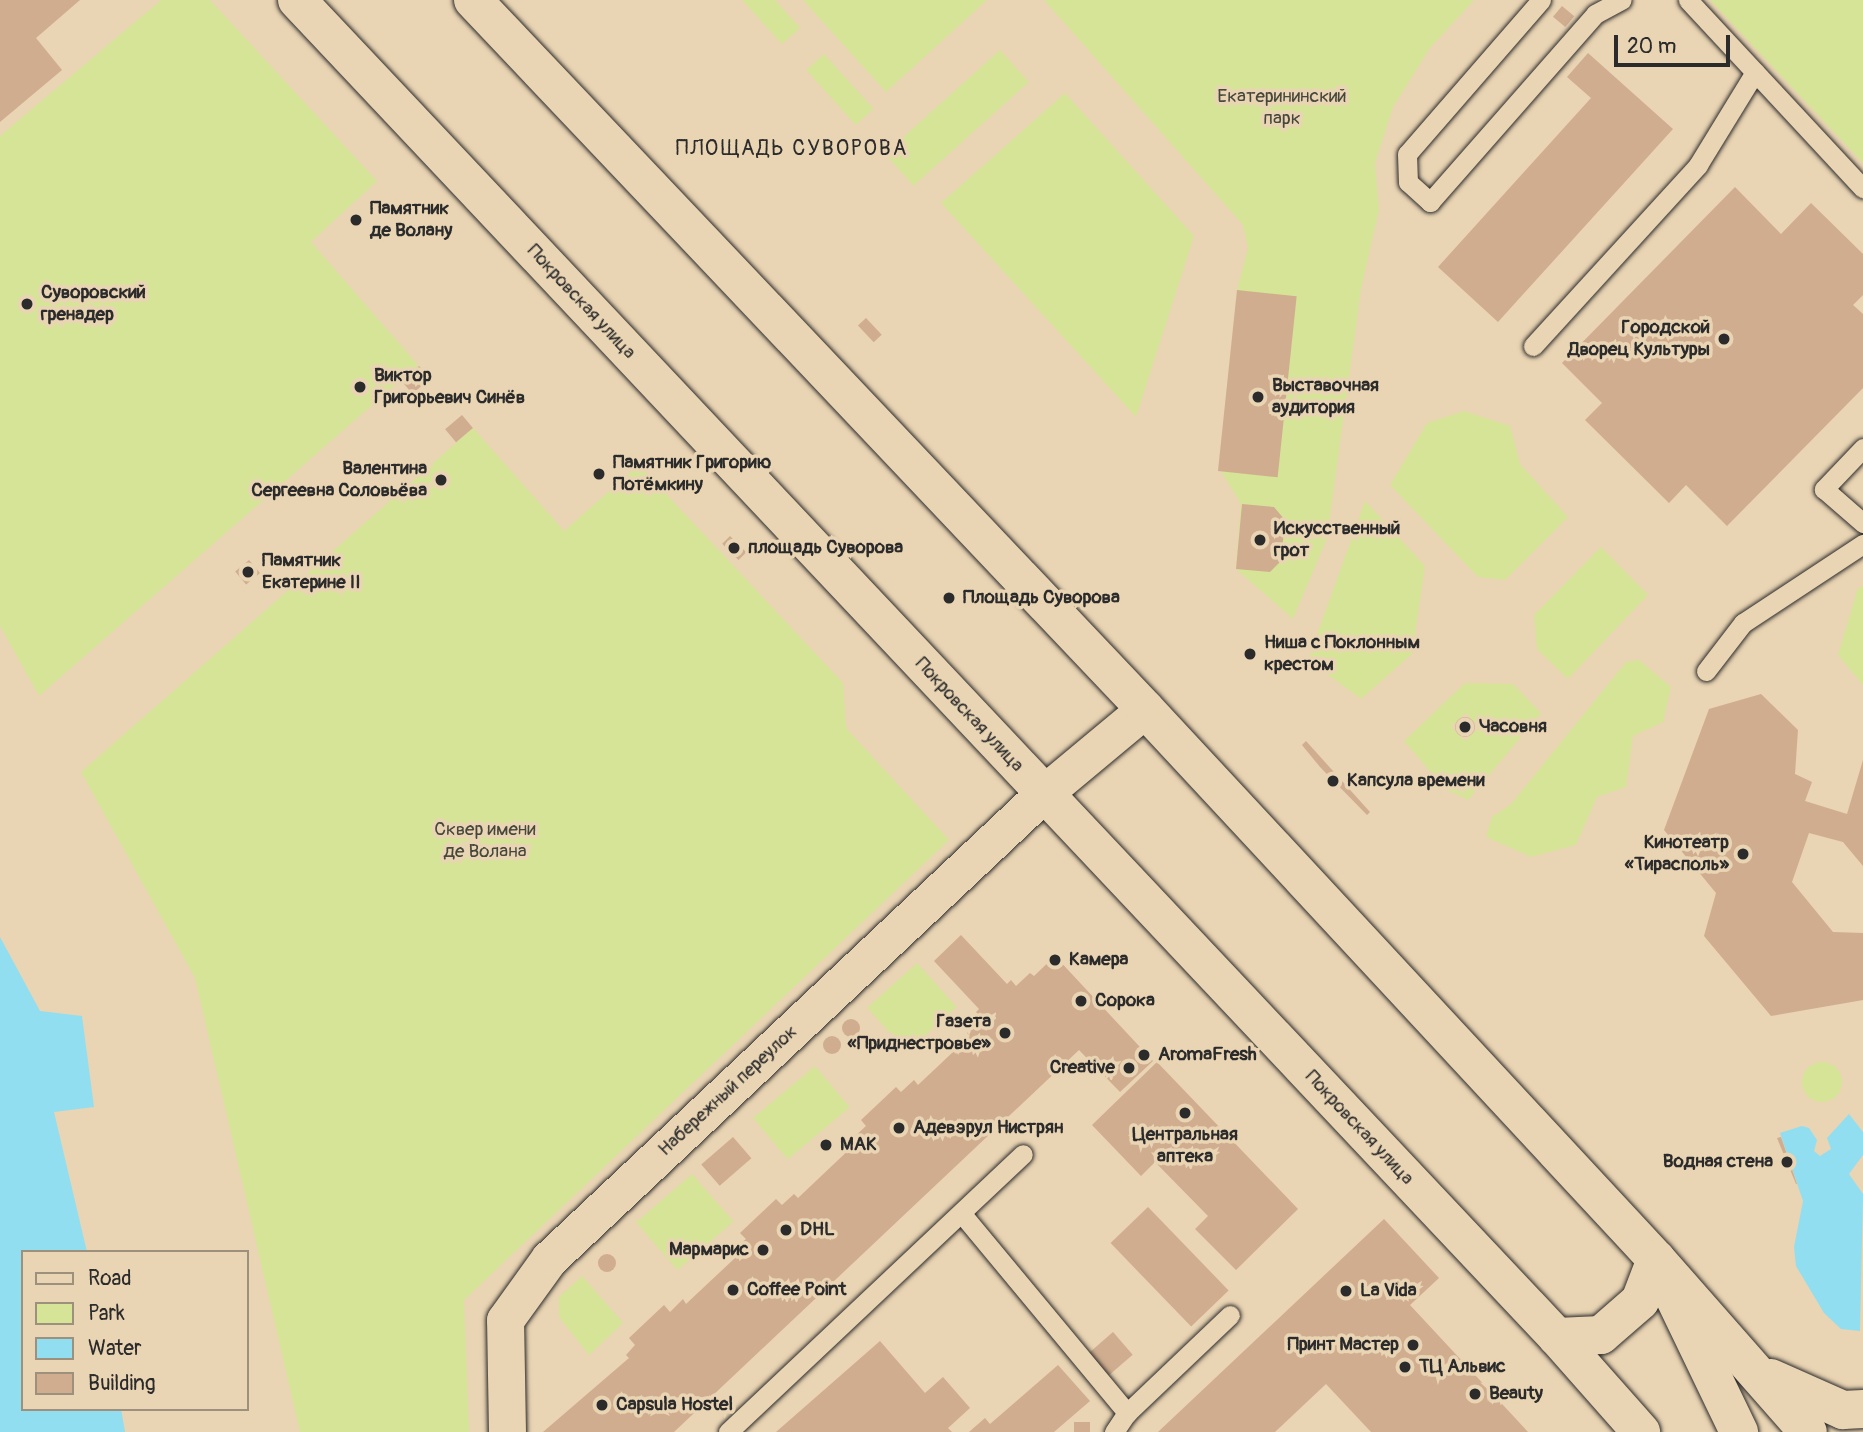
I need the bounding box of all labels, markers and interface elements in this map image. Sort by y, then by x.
scale bar [1618,21,1734,65]
text: 20 m [1627,33,1676,60]
park label: Екатерининский парк [1217,86,1347,130]
district label: ПЛОЩАДЬ СУВОРОВА [678,136,906,162]
place label: Памятник де Волану [370,198,452,242]
marker: Памятник де Волану [348,212,364,228]
street label: Покровская улица [522,240,640,364]
place label: Суворовский гренадер [41,282,146,326]
marker: Суворовский гренадер [19,296,35,312]
place label: Городской Дворец Культуры [1568,317,1710,361]
marker: Городской Дворец Культуры [1716,331,1732,347]
place label: Виктор Григорьевич Синёв [374,365,525,409]
place label: Выставочная аудитория [1272,375,1379,419]
marker: Виктор Григорьевич Синёв [352,379,368,395]
marker: Выставочная аудитория [1250,389,1266,405]
place label: Памятник Григорию Потёмкину [613,452,771,496]
place label: Валентина Сергеевна Соловьёва [251,458,427,502]
marker: Памятник Григорию Потёмкину [591,466,607,482]
marker: Валентина Сергеевна Соловьёва [433,472,449,488]
place label: Искусственный грот [1274,518,1400,562]
marker: Искусственный грот [1252,532,1268,548]
place label: площадь Суворова [748,537,903,559]
marker: площадь Суворова [726,540,742,556]
place label: Памятник Екатерине II [262,550,361,594]
marker: Памятник Екатерине II [240,564,256,580]
place label: Площадь Суворова [963,587,1120,609]
marker: Площадь Суворова [941,590,957,606]
place label: Ниша с Поклонным крестом [1264,632,1420,676]
marker: Ниша с Поклонным крестом [1242,646,1258,662]
street label: Покровская улица [910,653,1028,777]
place label: Часовня [1479,716,1547,738]
marker: Часовня [1457,719,1473,735]
place label: Капсула времени [1347,770,1485,792]
marker: Капсула времени [1325,773,1341,789]
park label: Сквер имени де Волана [434,819,536,863]
place label: Кинотеатр «Тирасполь» [1625,832,1729,876]
marker: Кинотеатр «Тирасполь» [1735,846,1751,862]
place label: Камера [1069,949,1128,971]
marker: Камера [1047,952,1063,968]
place label: Сорока [1095,990,1155,1012]
marker: Сорока [1073,993,1089,1009]
place label: Газета «Приднестровье» [847,1011,991,1055]
street label: Набережный переулок [654,1021,802,1161]
marker: Газета «Приднестровье» [997,1025,1013,1041]
place label: AromaFresh [1158,1044,1257,1066]
marker: AromaFresh [1136,1047,1152,1063]
place label: Creative [1050,1057,1115,1079]
marker: Creative [1121,1060,1137,1076]
street label: Покровская улица [1300,1066,1418,1190]
marker: Центральная аптека [1177,1105,1193,1121]
place label: Адевэрул Нистрян [913,1117,1063,1139]
marker: Адевэрул Нистрян [891,1120,907,1136]
place label: Центральная аптека [1132,1124,1238,1168]
place label: МАК [840,1134,877,1156]
marker: МАК [818,1137,834,1153]
place label: Водная стена [1663,1151,1773,1173]
marker: Водная стена [1779,1154,1795,1170]
place label: DHL [800,1219,835,1241]
marker: DHL [778,1222,794,1238]
place label: Мармарис [669,1239,749,1261]
marker: Мармарис [755,1242,771,1258]
legend [21,1250,248,1411]
text: Road [88,1265,132,1292]
place label: Coffee Point [747,1279,846,1301]
place label: La Vida [1360,1280,1417,1302]
marker: Coffee Point [725,1282,741,1298]
marker: La Vida [1338,1283,1354,1299]
text: Park [88,1300,125,1327]
place label: Принт Мастер [1287,1334,1399,1356]
text: Water [88,1335,141,1362]
marker: Принт Мастер [1405,1337,1421,1353]
place label: ТЦ Альвис [1419,1356,1506,1378]
marker: ТЦ Альвис [1397,1359,1413,1375]
text: Building [88,1370,155,1397]
place label: Beauty [1489,1383,1543,1405]
marker: Beauty [1467,1386,1483,1402]
place label: Capsula Hostel [616,1394,733,1416]
marker: Capsula Hostel [594,1397,610,1413]

